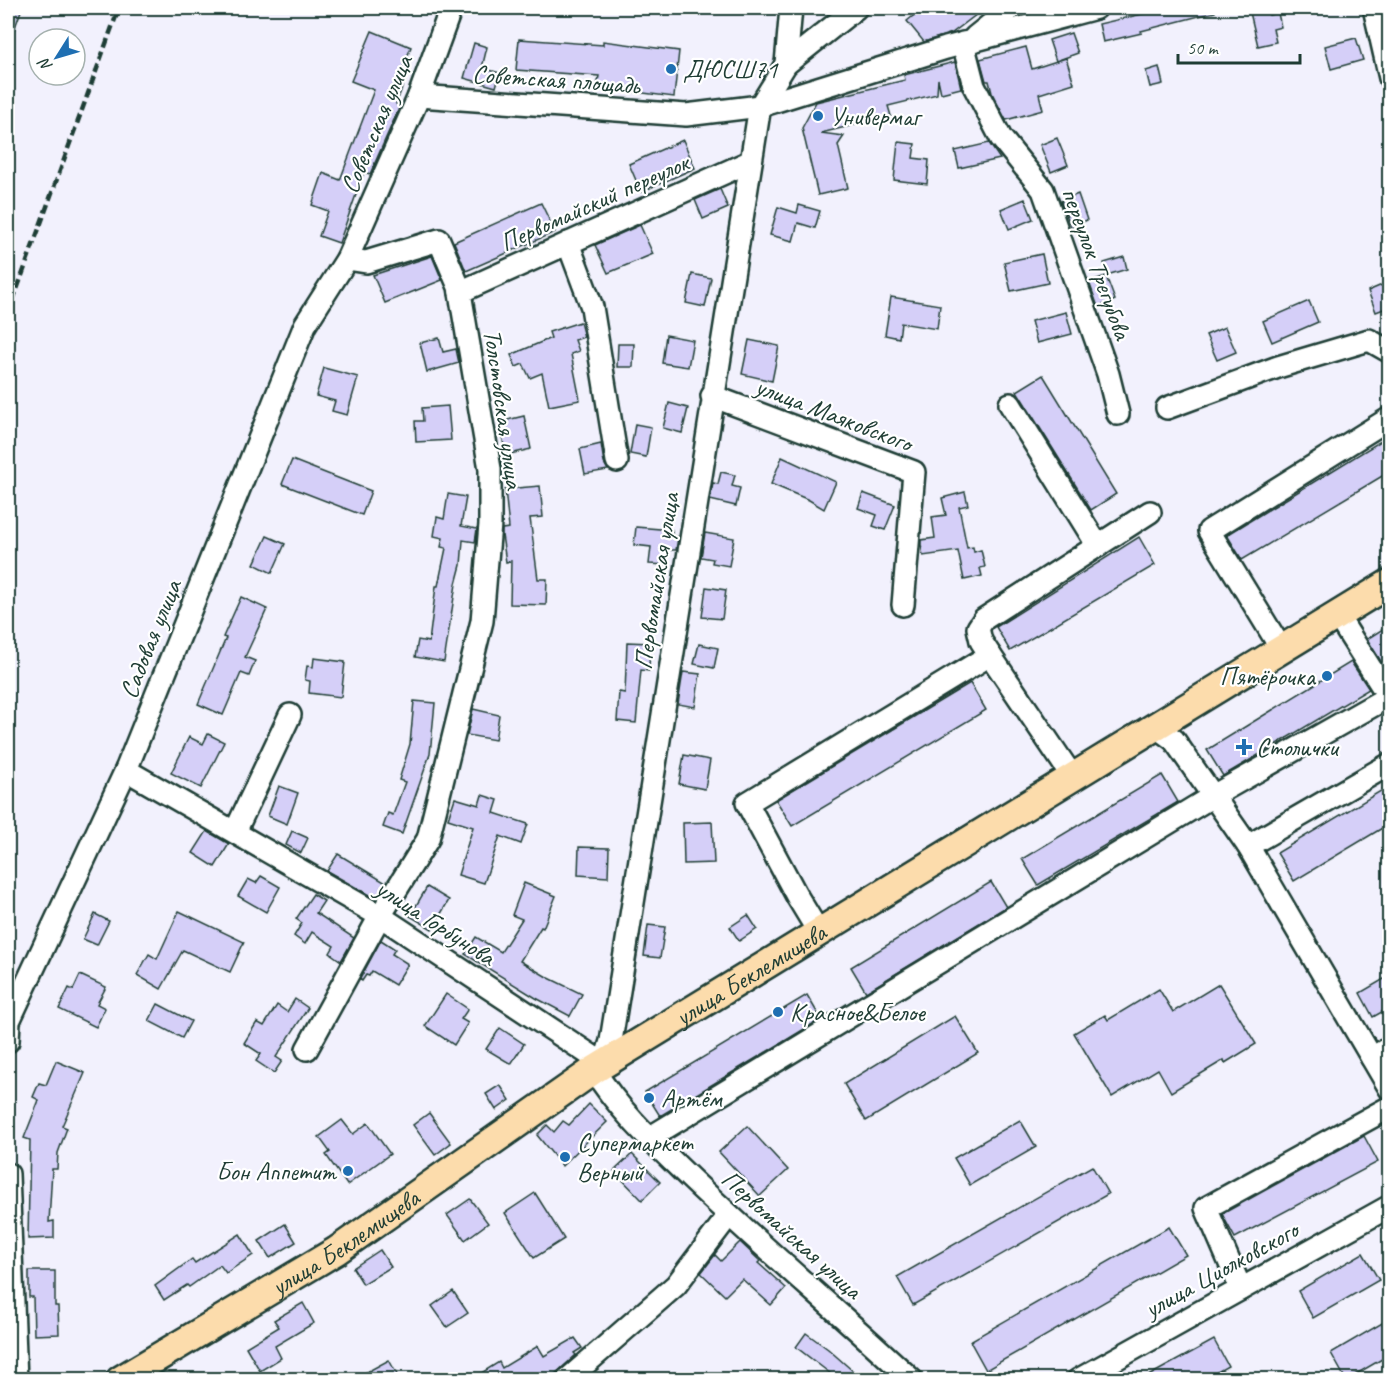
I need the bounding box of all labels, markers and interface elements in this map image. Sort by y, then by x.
north arrow [27,27,87,87]
scale bar [1178,27,1300,65]
text: 50 m [1187,37,1220,59]
street label: Советская улица [333,49,421,198]
text: N [33,53,57,75]
place label: ДЮСШ71 [683,53,779,86]
street label: Советская площадь [471,57,643,102]
marker: ДЮСШ71 [664,62,678,76]
place label: Универмаг [830,100,923,133]
marker: Универмаг [811,109,825,123]
street label: Первомайский переулок [495,145,696,259]
street label: переулок Трегубова [1054,183,1140,345]
street label: Толстовская улица [476,327,531,493]
street label: улица Маяковского [749,369,919,460]
street label: Первомайская улица [626,489,687,672]
street label: Садовая улица [112,574,190,703]
place label: Пятёрочка [1220,660,1317,693]
marker: Пятёрочка [1320,669,1334,683]
place label: Столички [1256,731,1340,764]
marker: Столички [1237,740,1251,754]
street label: улица Горбунова [368,870,503,974]
street label: улица Беклемищева [667,915,833,1035]
place label: Красное&Белое [790,996,926,1029]
marker: Красное&Белое [771,1005,785,1019]
place label: Артём [661,1082,723,1115]
marker: Артём [642,1091,656,1105]
place label: Супермаркет Верный [577,1126,695,1189]
marker: Супермаркет Верный [558,1150,572,1164]
place label: Бон Аппетит [216,1155,338,1188]
street label: Первомайская улица [714,1162,870,1307]
marker: Бон Аппетит [341,1164,355,1178]
street label: улица Беклемищева [263,1181,427,1304]
street label: улица Циолковского [1137,1212,1306,1326]

